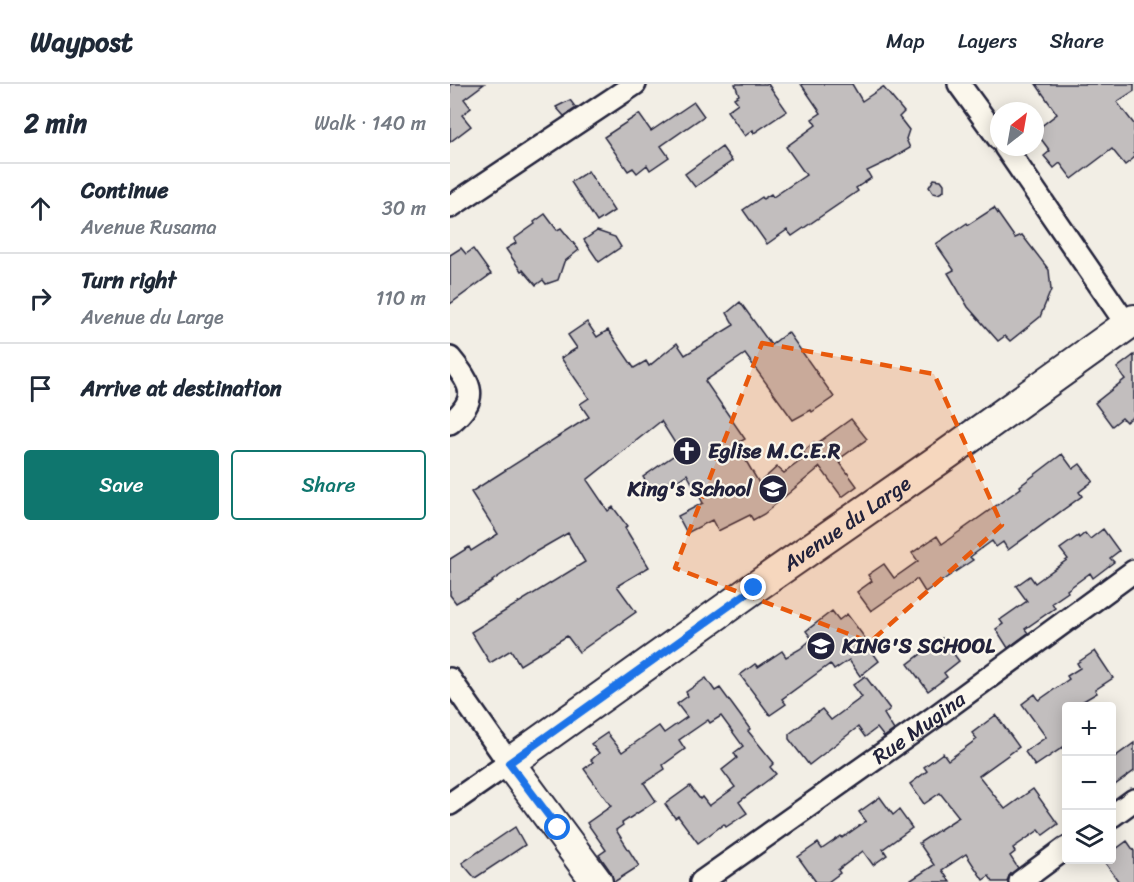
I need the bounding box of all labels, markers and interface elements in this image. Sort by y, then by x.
text: Waypost [30,17,133,66]
text: Map [886,22,925,60]
text: Layers [958,22,1017,60]
text: Share [1050,22,1104,60]
text: 2 min [24,100,87,146]
north arrow [990,102,1044,156]
text: Walk · 140 m [314,106,426,141]
text: Continue [81,171,169,210]
text: 30 m [382,191,426,226]
icon: ahead [24,192,57,225]
text: Avenue Rusama [81,210,217,245]
text: Turn right [81,261,176,300]
text: 110 m [376,281,426,316]
icon: right [24,282,57,315]
text: Avenue du Large [81,300,224,335]
text: Arrive at destination [81,369,282,408]
icon: arrive [24,372,57,405]
place label: Eglise M.C.E.R [708,432,841,470]
church icon: Eglise M.C.E.R [671,435,703,467]
button: Save [24,450,219,520]
button: Share [231,450,426,520]
street label: Avenue du Large [774,465,919,583]
place label: King's School [627,470,753,508]
school or university icon: King's School [757,473,789,505]
route end [740,574,766,600]
place label: KING'S SCHOOL [841,627,995,665]
school or university icon: KING'S SCHOOL [805,630,837,662]
street label: Rue Mugina [864,681,974,775]
map controls [1062,702,1116,864]
button: + [1062,702,1116,756]
button: − [1062,756,1116,810]
button: layers [1062,810,1116,864]
route start [544,814,570,840]

